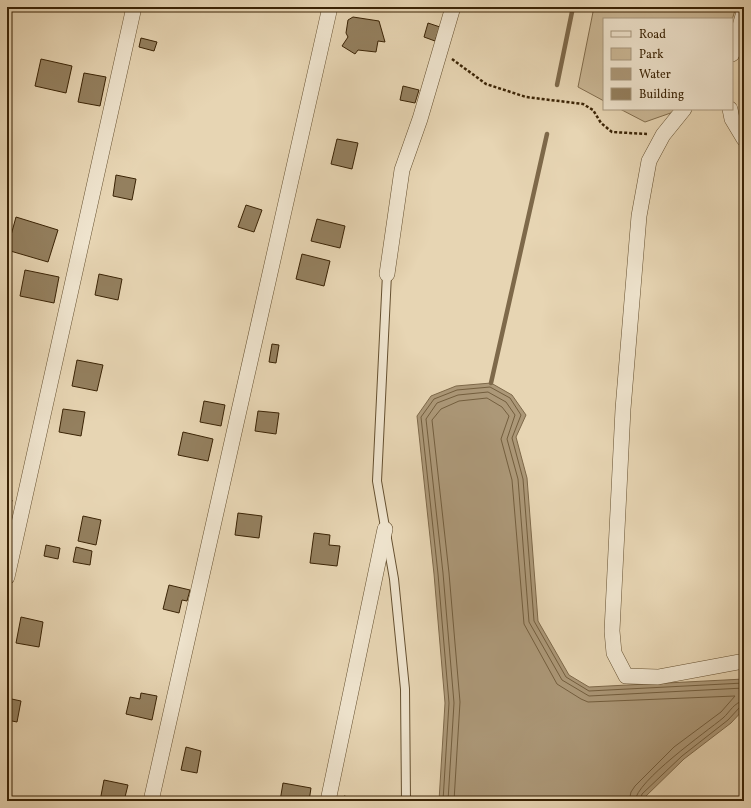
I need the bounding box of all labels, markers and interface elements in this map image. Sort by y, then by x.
legend [603,18,733,110]
text: Road [639,27,666,43]
text: Park [639,47,664,63]
text: Water [639,67,671,83]
text: Building [639,87,684,103]

